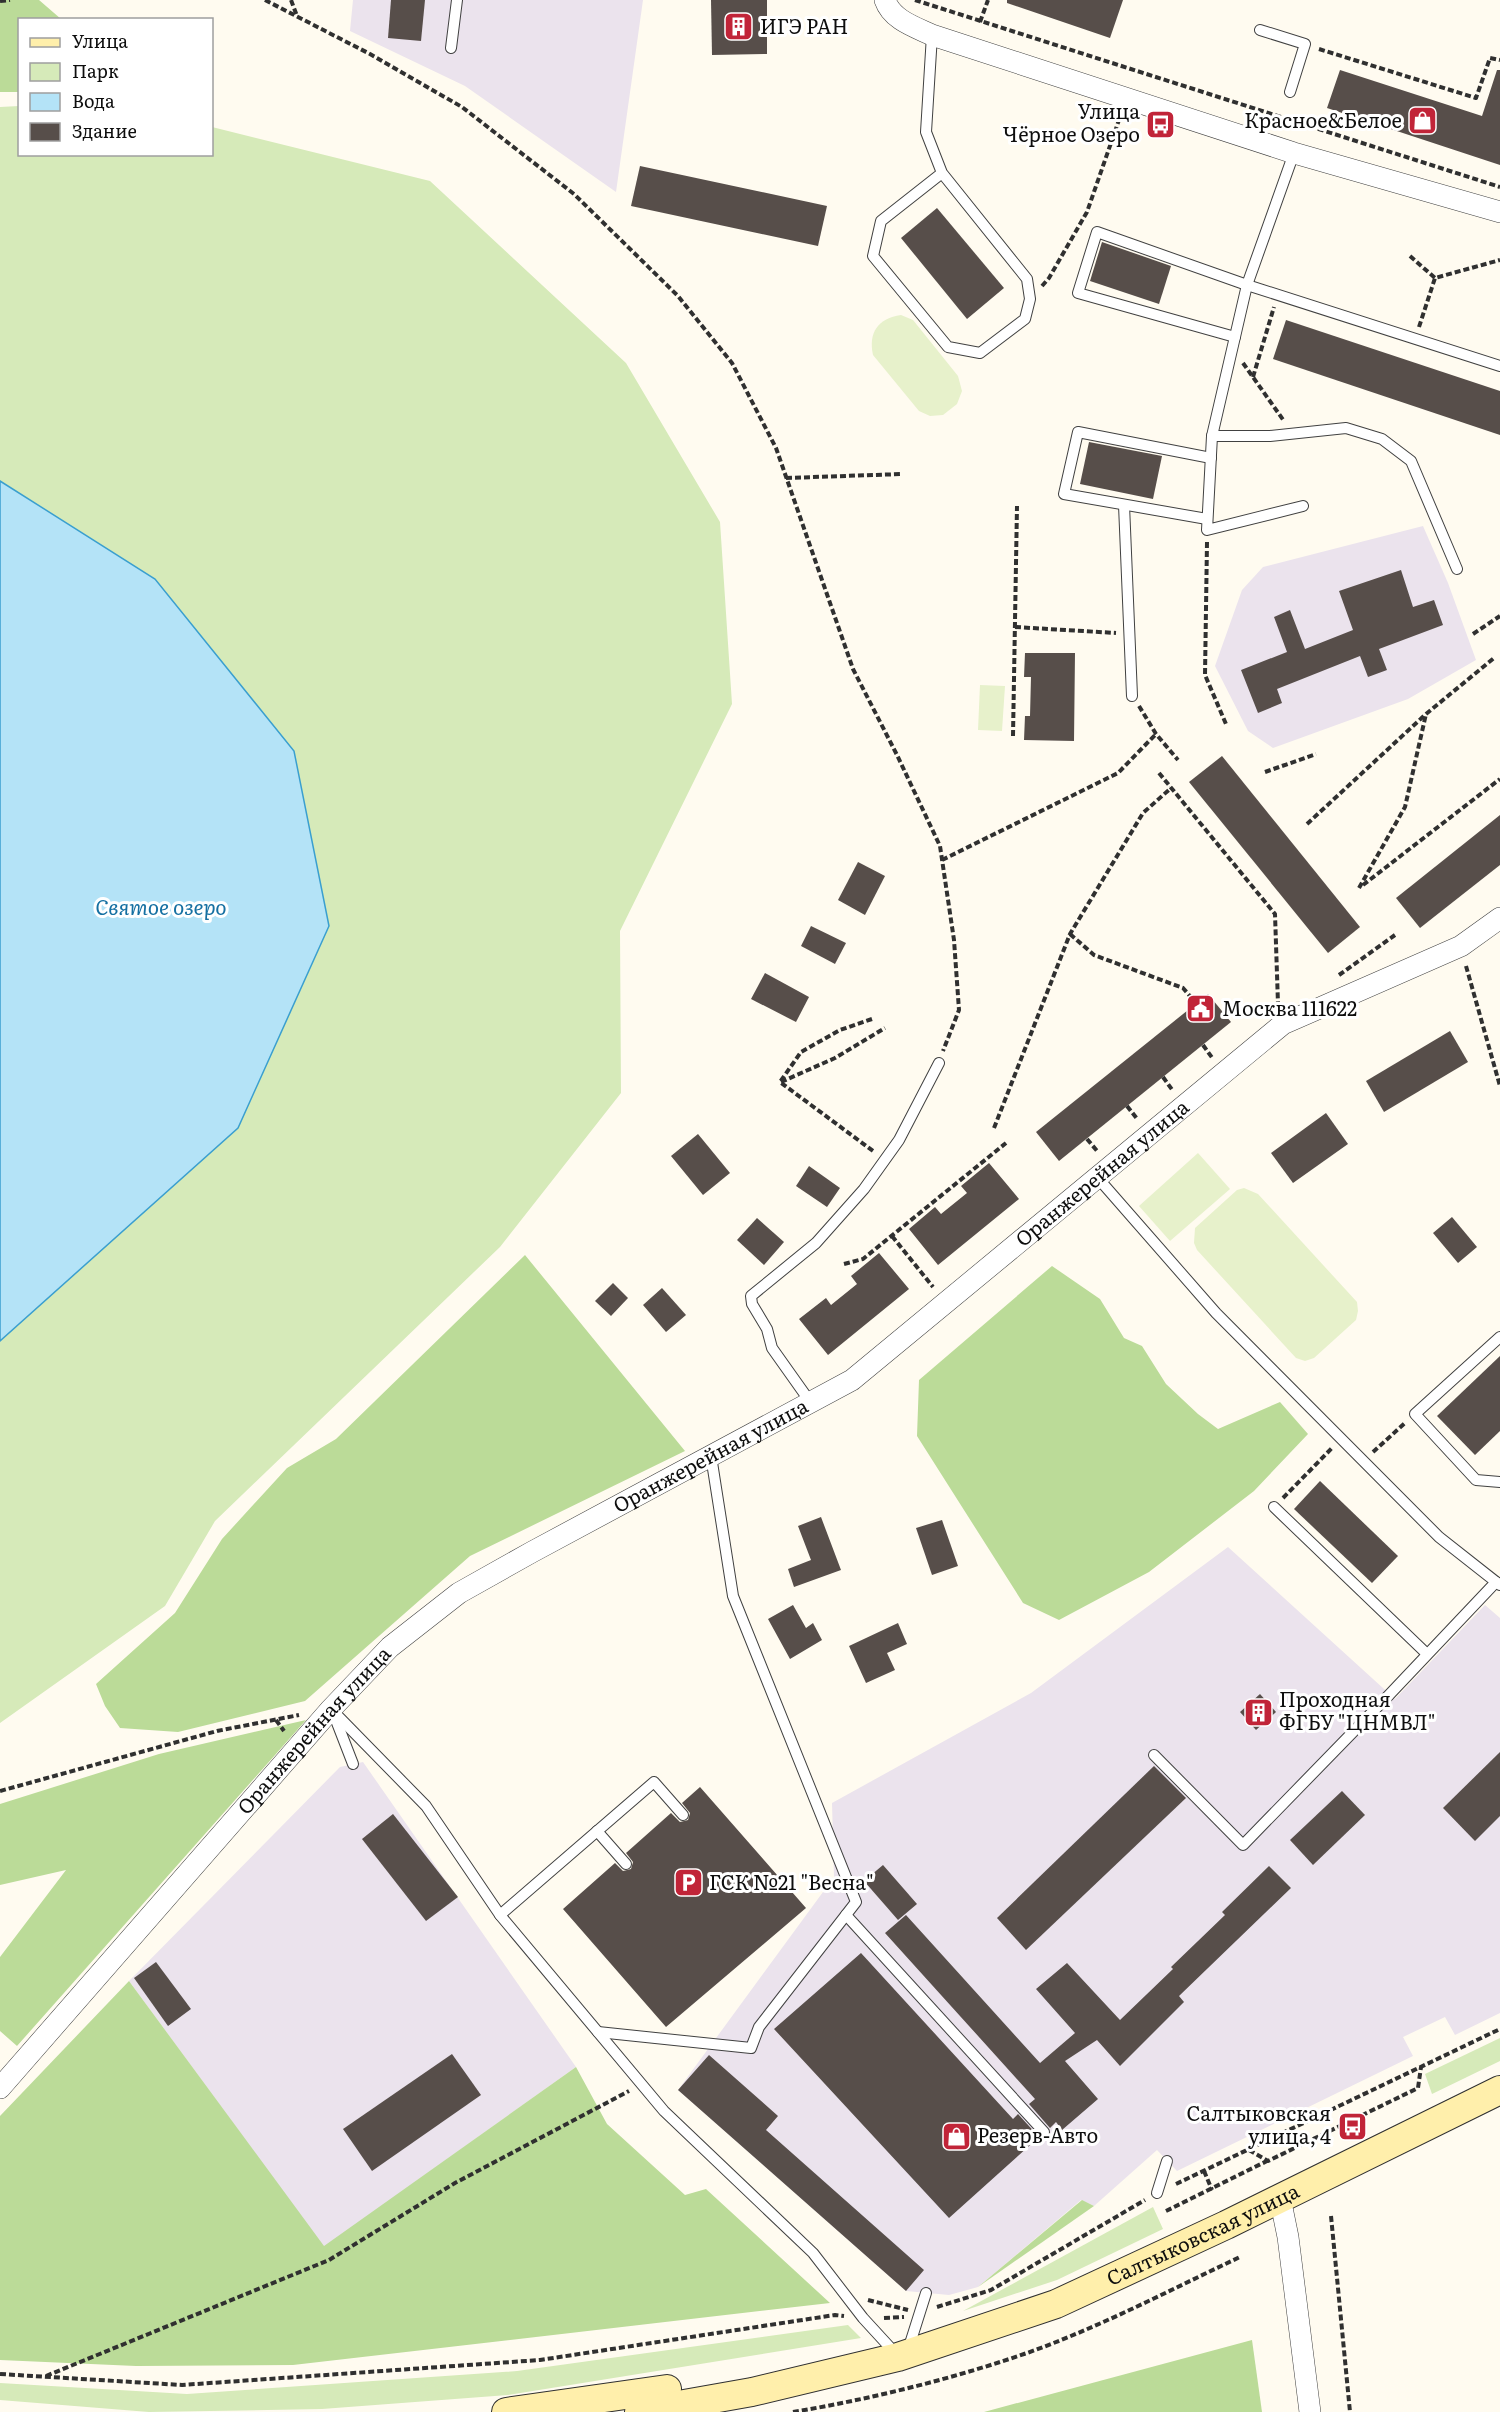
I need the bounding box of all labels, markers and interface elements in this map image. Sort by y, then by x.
place label: ИГЭ РАН [760,10,848,40]
building icon: ИГЭ РАН [723,11,755,43]
legend [18,18,213,156]
text: Улица [72,27,128,54]
text: Парк [72,57,119,84]
text: Вода [72,87,115,114]
place label: Улица Чёрное Озеро [1003,95,1140,148]
place label: Красное&Белое [1244,104,1402,134]
shop icon: Красное&Белое [1407,105,1439,137]
bus stop icon: Улица Чёрное Озеро [1145,108,1177,140]
text: Здание [72,117,137,144]
water label: Святое озеро [95,890,227,921]
place label: Москва 111622 [1222,992,1357,1022]
public building icon: Москва 111622 [1185,993,1217,1025]
street label: Оранжерейная улица [1008,1091,1194,1252]
street label: Оранжерейная улица [607,1389,813,1519]
street label: Оранжерейная улица [229,1638,397,1820]
place label: Проходная ФГБУ "ЦНМВЛ" [1279,1683,1435,1736]
building icon: Проходная ФГБУ "ЦНМВЛ" [1242,1696,1274,1728]
place label: ГСК №21 "Весна" [709,1866,874,1896]
parking icon: ГСК №21 "Весна" [672,1867,704,1899]
place label: Салтыковская улица, 4 [1186,2097,1331,2150]
bus stop icon: Салтыковская улица, 4 [1336,2110,1368,2142]
place label: Резерв-Авто [977,2119,1098,2149]
shop icon: Резерв-Авто [940,2120,972,2152]
street label: Салтыковская улица [1101,2174,1304,2292]

